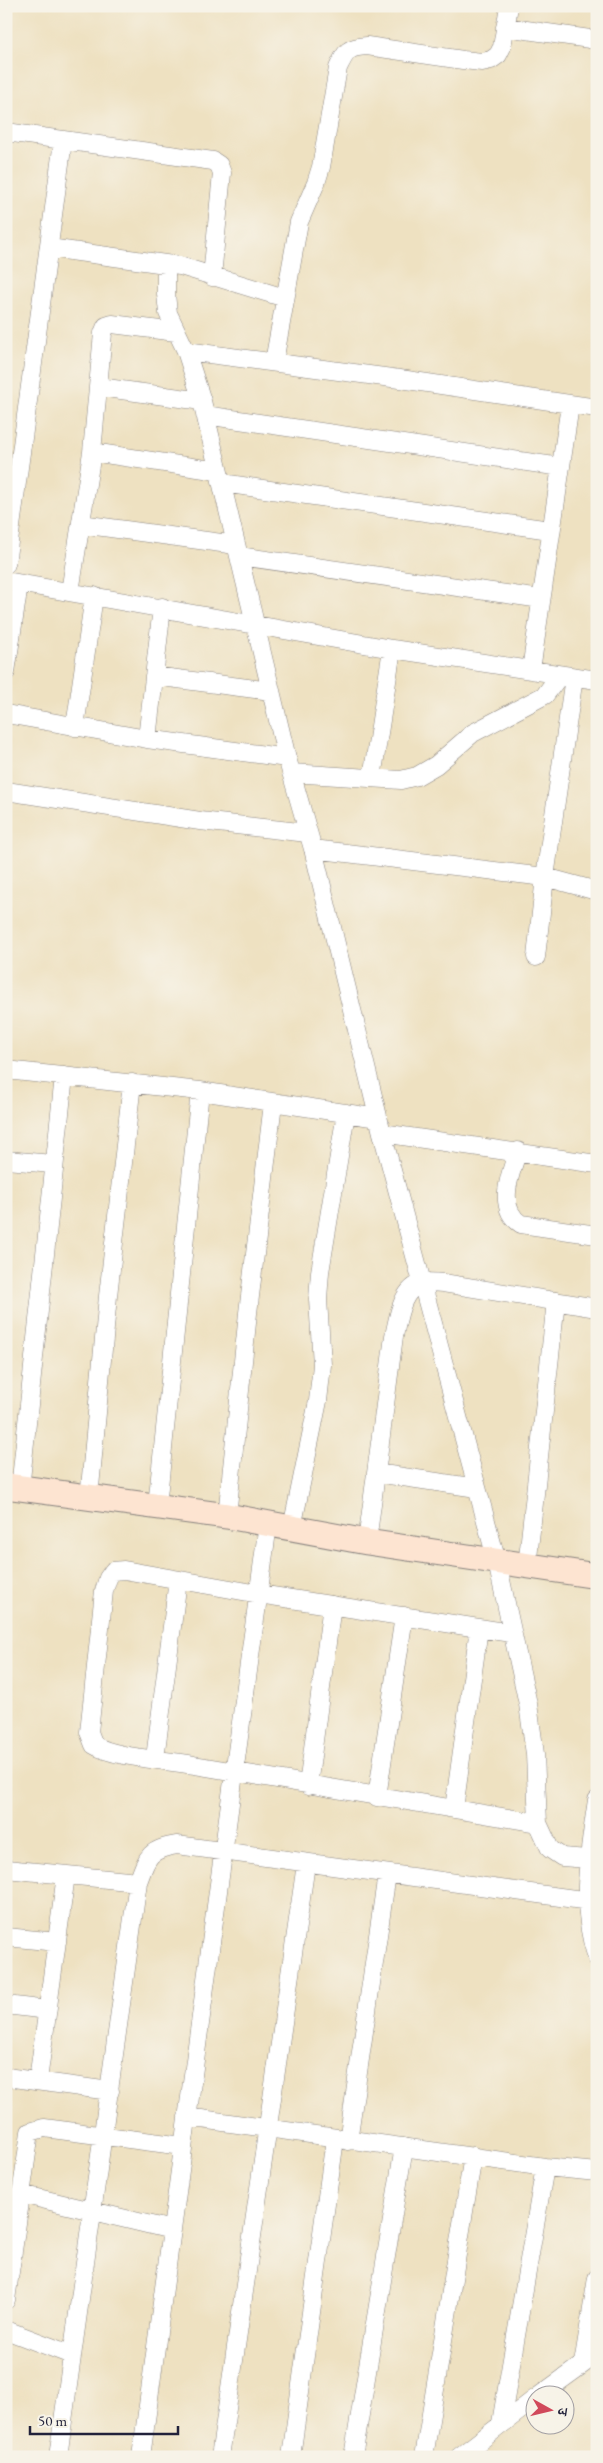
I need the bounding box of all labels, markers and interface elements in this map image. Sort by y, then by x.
north arrow [526,2386,576,2436]
scale bar [30,2403,178,2435]
text: उ [553,2406,572,2417]
text: 50 m [38,2411,67,2430]

